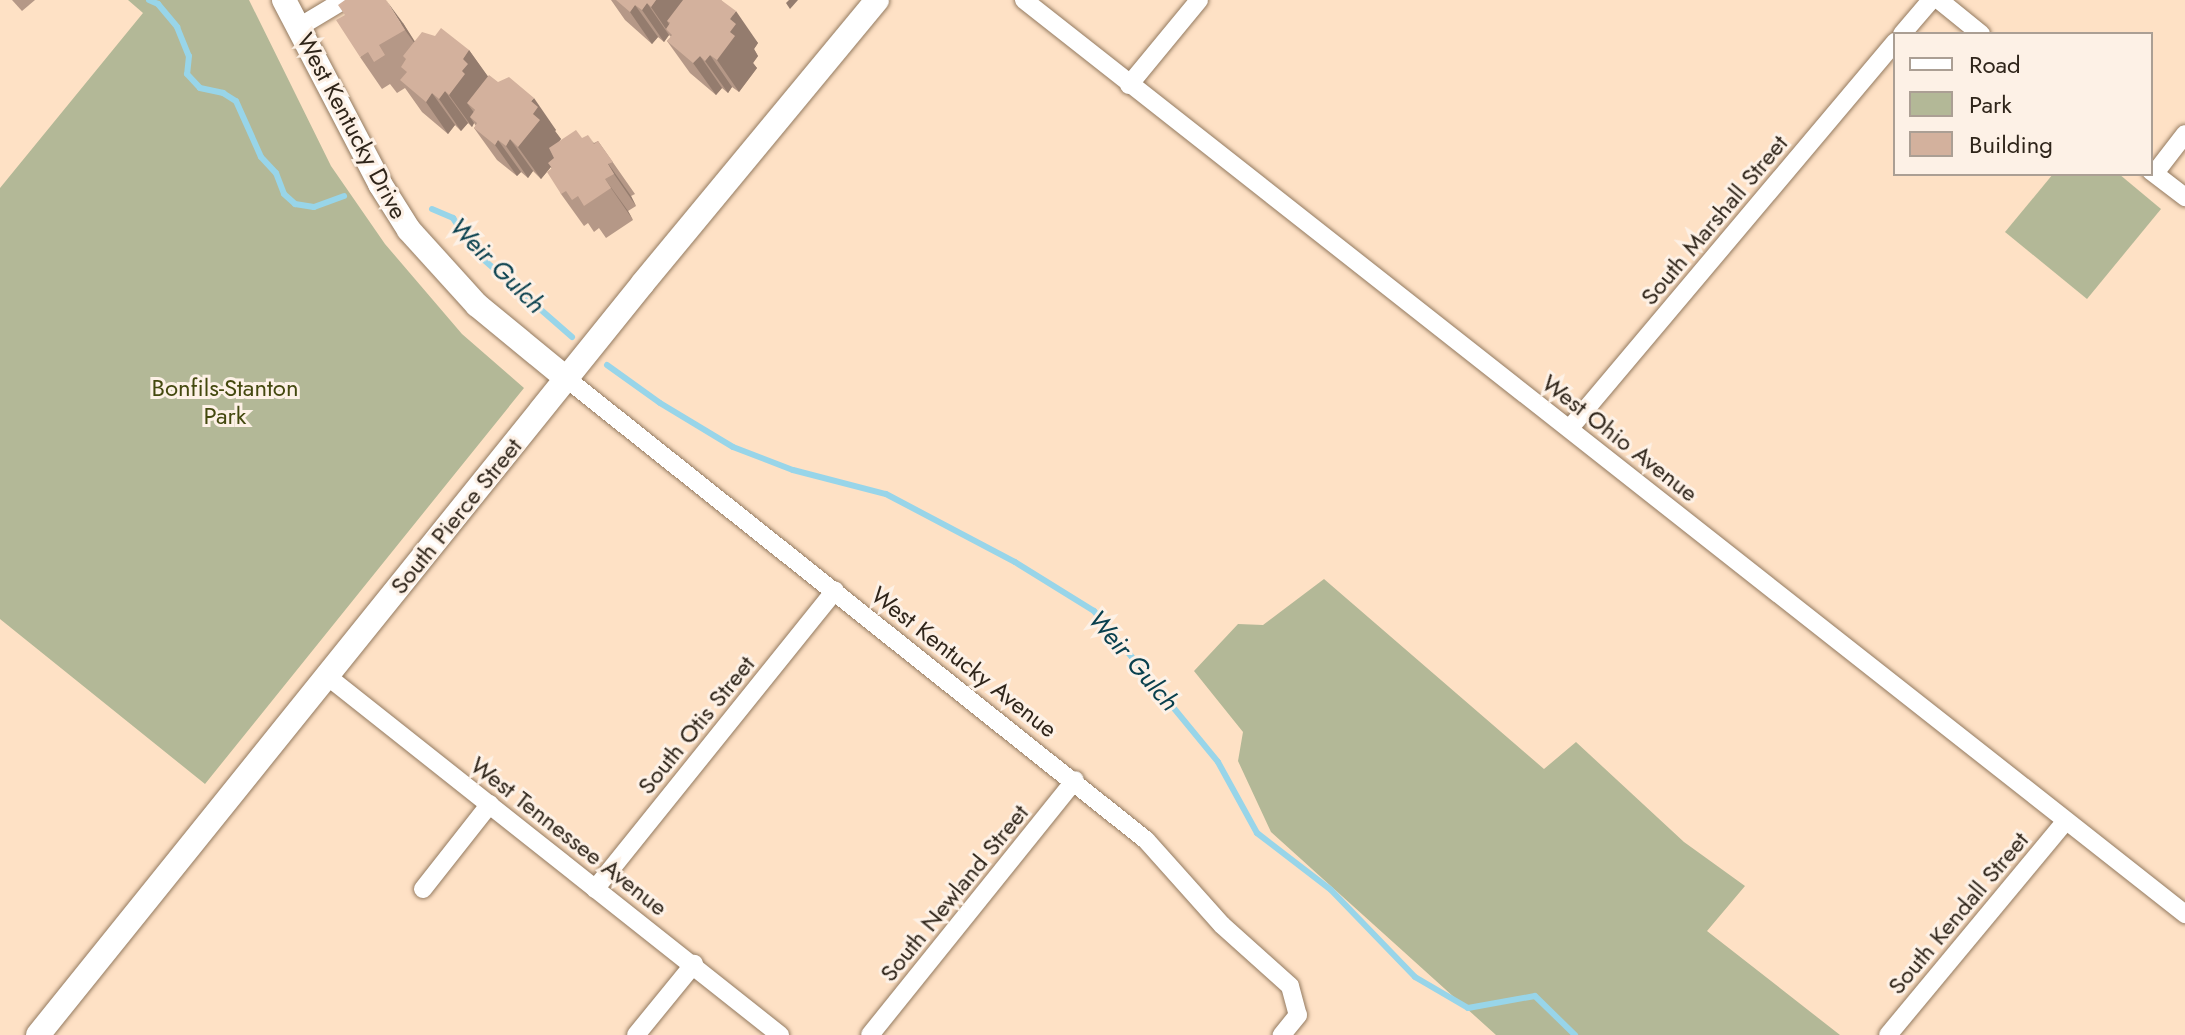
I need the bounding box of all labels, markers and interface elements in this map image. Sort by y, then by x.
street label: West Kentucky Drive [291,28,413,224]
legend [1893,32,2153,176]
text: Road [1969,47,2021,82]
text: Park [1969,87,2012,122]
text: Building [1969,127,2053,162]
street label: South Marshall Street [1635,129,1793,311]
water label: Weir Gulch [443,212,551,320]
street label: West Ohio Avenue [1536,368,1704,508]
park label: Bonfils-Stanton Park [152,374,298,430]
street label: South Pierce Street [384,432,528,600]
street label: West Kentucky Avenue [865,580,1063,744]
water label: Weir Gulch [1081,604,1185,718]
street label: South Otis Street [631,650,761,800]
street label: West Tennessee Avenue [465,750,673,922]
street label: South Newland Street [874,799,1034,987]
street label: South Kendall Street [1882,826,2034,1000]

